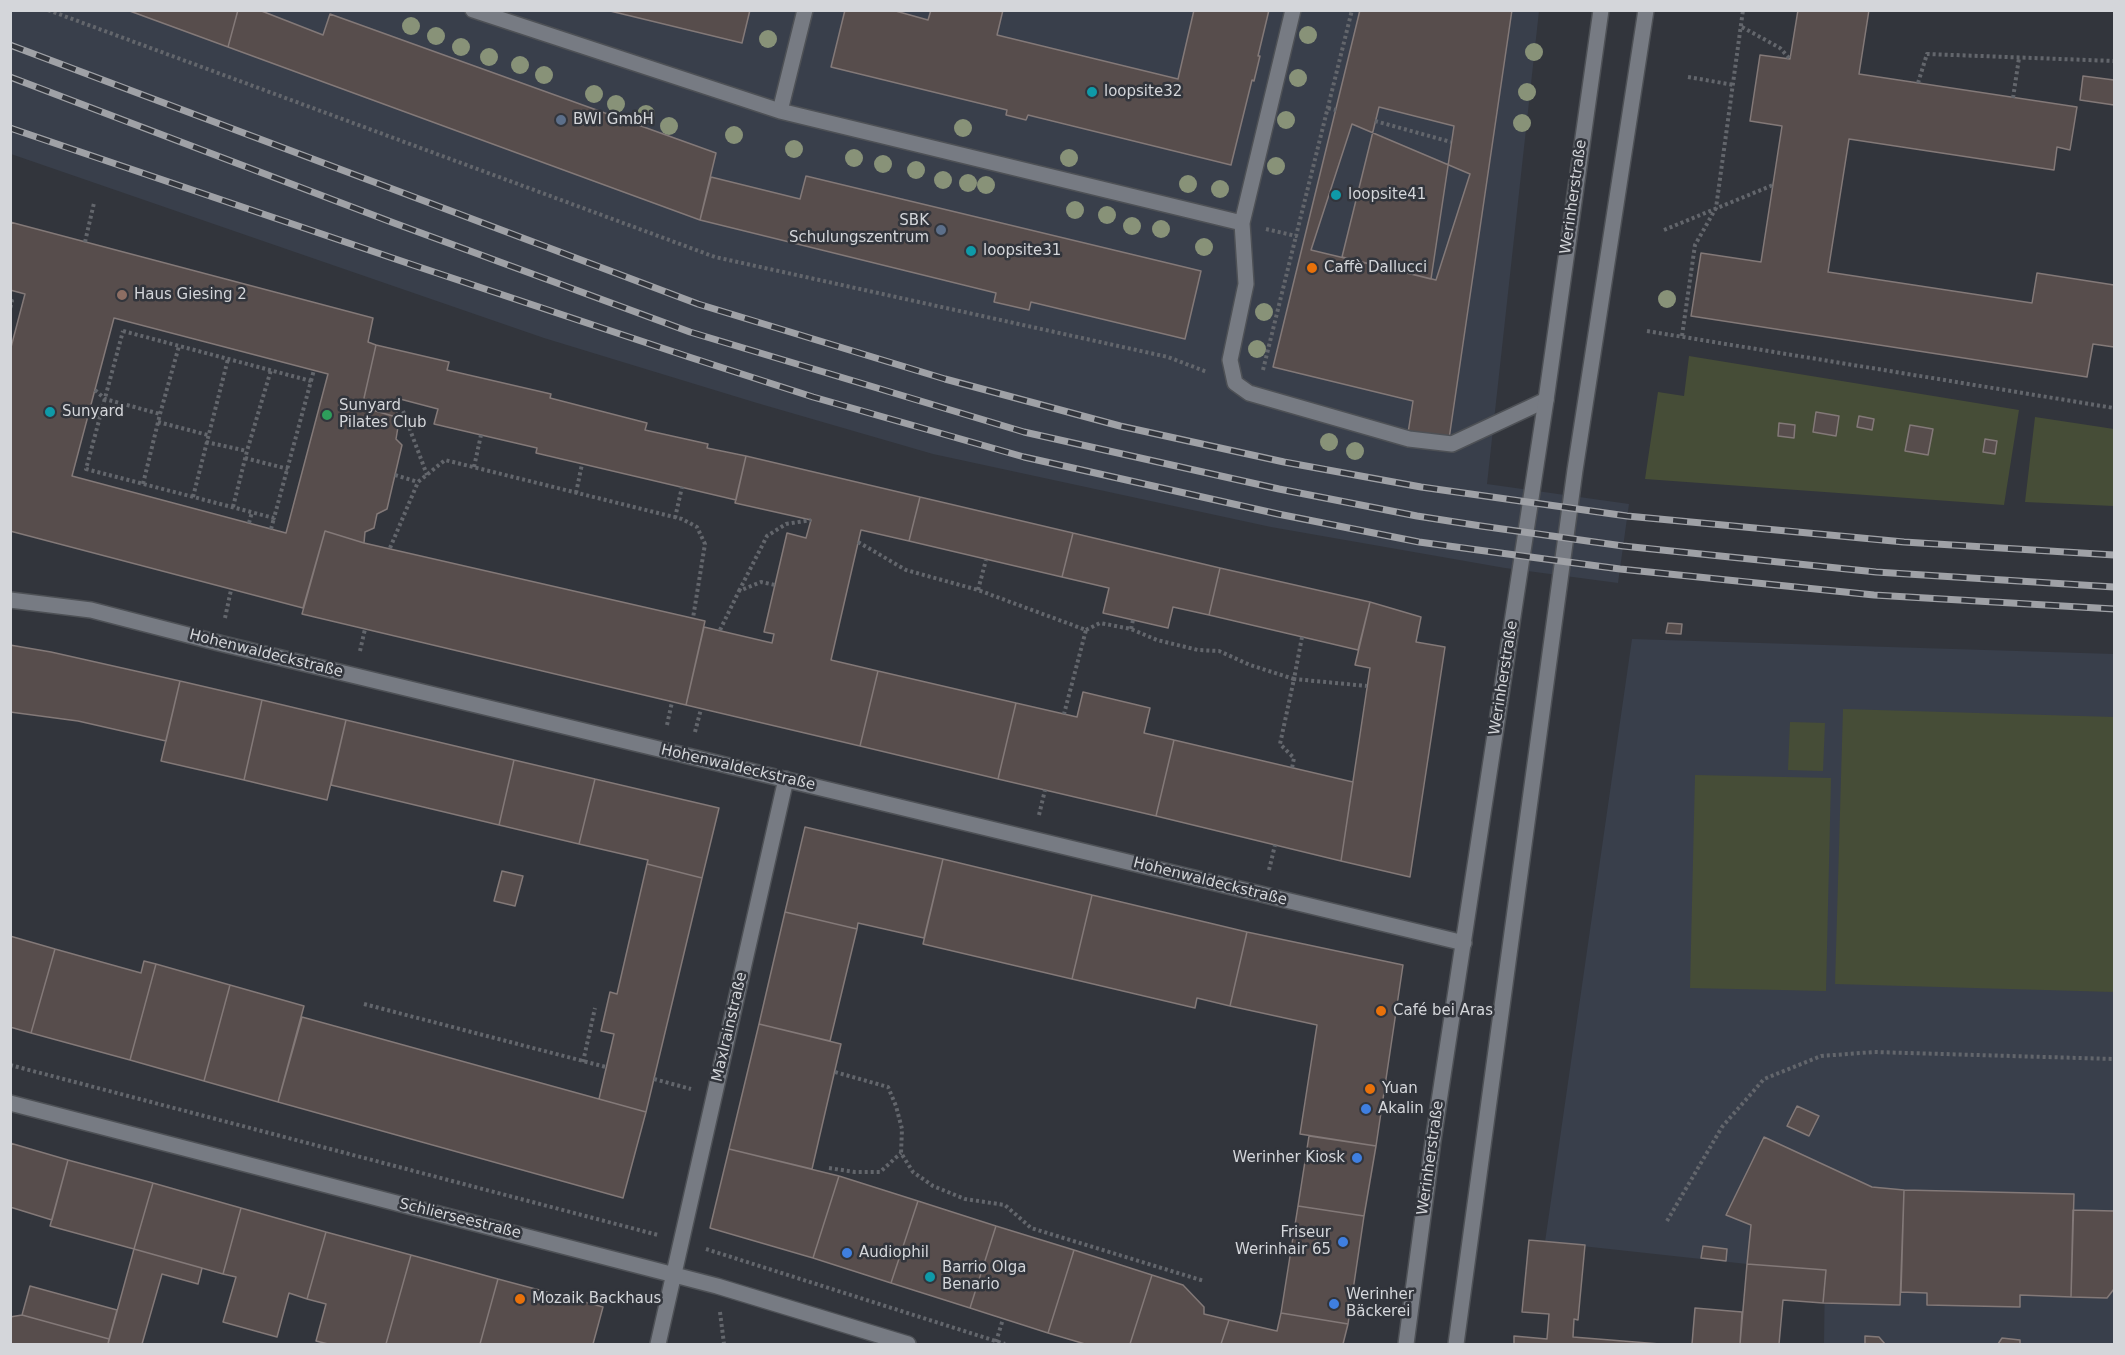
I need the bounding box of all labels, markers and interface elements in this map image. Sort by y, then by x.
place label: loopsite32 [1104,83,1182,101]
marker: loopsite32 [1085,85,1099,99]
place label: BWI GmbH [573,111,654,129]
marker: BWI GmbH [554,113,568,127]
street label: Werinherstraße [1557,138,1591,256]
place label: loopsite41 [1348,186,1426,204]
marker: loopsite41 [1329,188,1343,202]
place label: SBK Schulungszentrum [789,212,929,247]
marker: SBK Schulungszentrum [934,223,948,237]
place label: loopsite31 [983,242,1061,260]
marker: loopsite31 [964,244,978,258]
place label: Caffè Dallucci [1324,259,1427,277]
marker: Caffè Dallucci [1305,261,1319,275]
place label: Haus Giesing 2 [134,286,247,304]
marker: Haus Giesing 2 [115,288,129,302]
place label: Sunyard Pilates Club [339,397,427,432]
place label: Sunyard [62,403,124,421]
marker: Sunyard [43,405,57,419]
marker: Sunyard Pilates Club [320,408,334,422]
street label: Werinherstraße [1486,619,1522,737]
street label: Hohenwaldeckstraße [187,626,345,682]
street label: Hohenwaldeckstraße [659,741,817,795]
street label: Hohenwaldeckstraße [1131,854,1289,910]
street label: Maxlrainstraße [709,970,751,1084]
place label: Café bei Aras [1393,1002,1493,1020]
marker: Café bei Aras [1374,1004,1388,1018]
place label: Yuan [1382,1080,1418,1098]
marker: Yuan [1363,1082,1377,1096]
street label: Werinherstraße [1414,1099,1448,1217]
place label: Akalin [1378,1100,1424,1118]
marker: Akalin [1359,1102,1373,1116]
place label: Werinher Kiosk [1233,1149,1345,1167]
marker: Werinher Kiosk [1350,1151,1364,1165]
street label: Schlierseestraße [397,1195,523,1243]
place label: Friseur Werinhair 65 [1235,1224,1331,1259]
marker: Friseur Werinhair 65 [1336,1235,1350,1249]
place label: Audiophil [859,1244,929,1262]
marker: Audiophil [840,1246,854,1260]
place label: Barrio Olga Benario [942,1259,1026,1294]
marker: Barrio Olga Benario [923,1270,937,1284]
place label: Werinher Bäckerei [1346,1286,1414,1321]
place label: Mozaik Backhaus [532,1290,661,1308]
marker: Mozaik Backhaus [513,1292,527,1306]
marker: Werinher Bäckerei [1327,1297,1341,1311]

